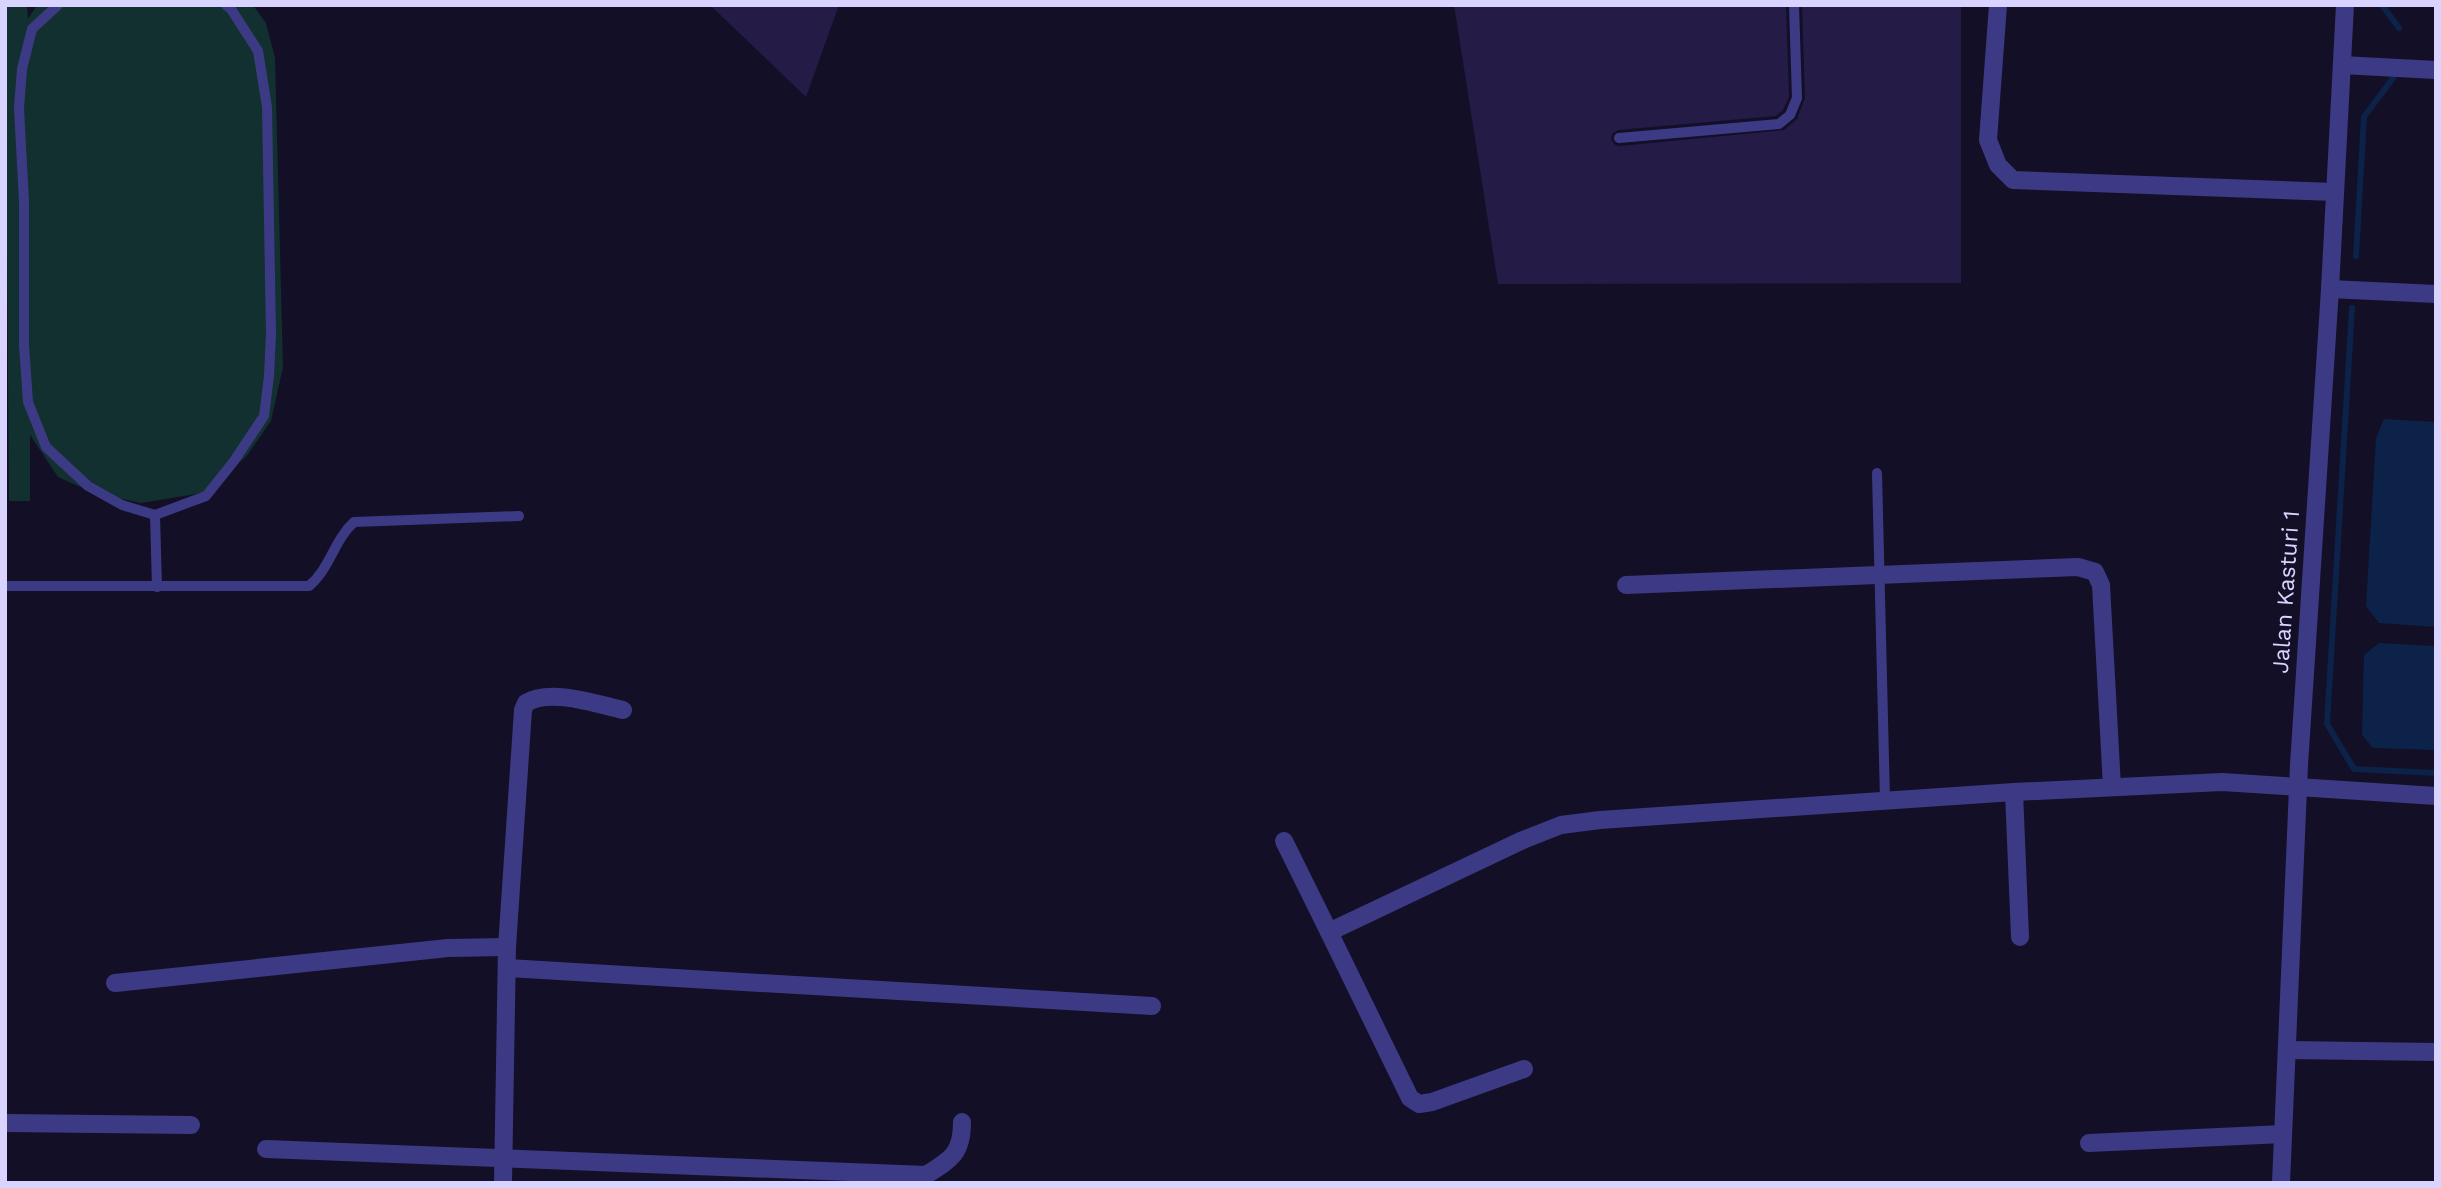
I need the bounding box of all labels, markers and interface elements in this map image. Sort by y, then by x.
street label: Jalan Kasturi 1 [2267,510,2305,674]

